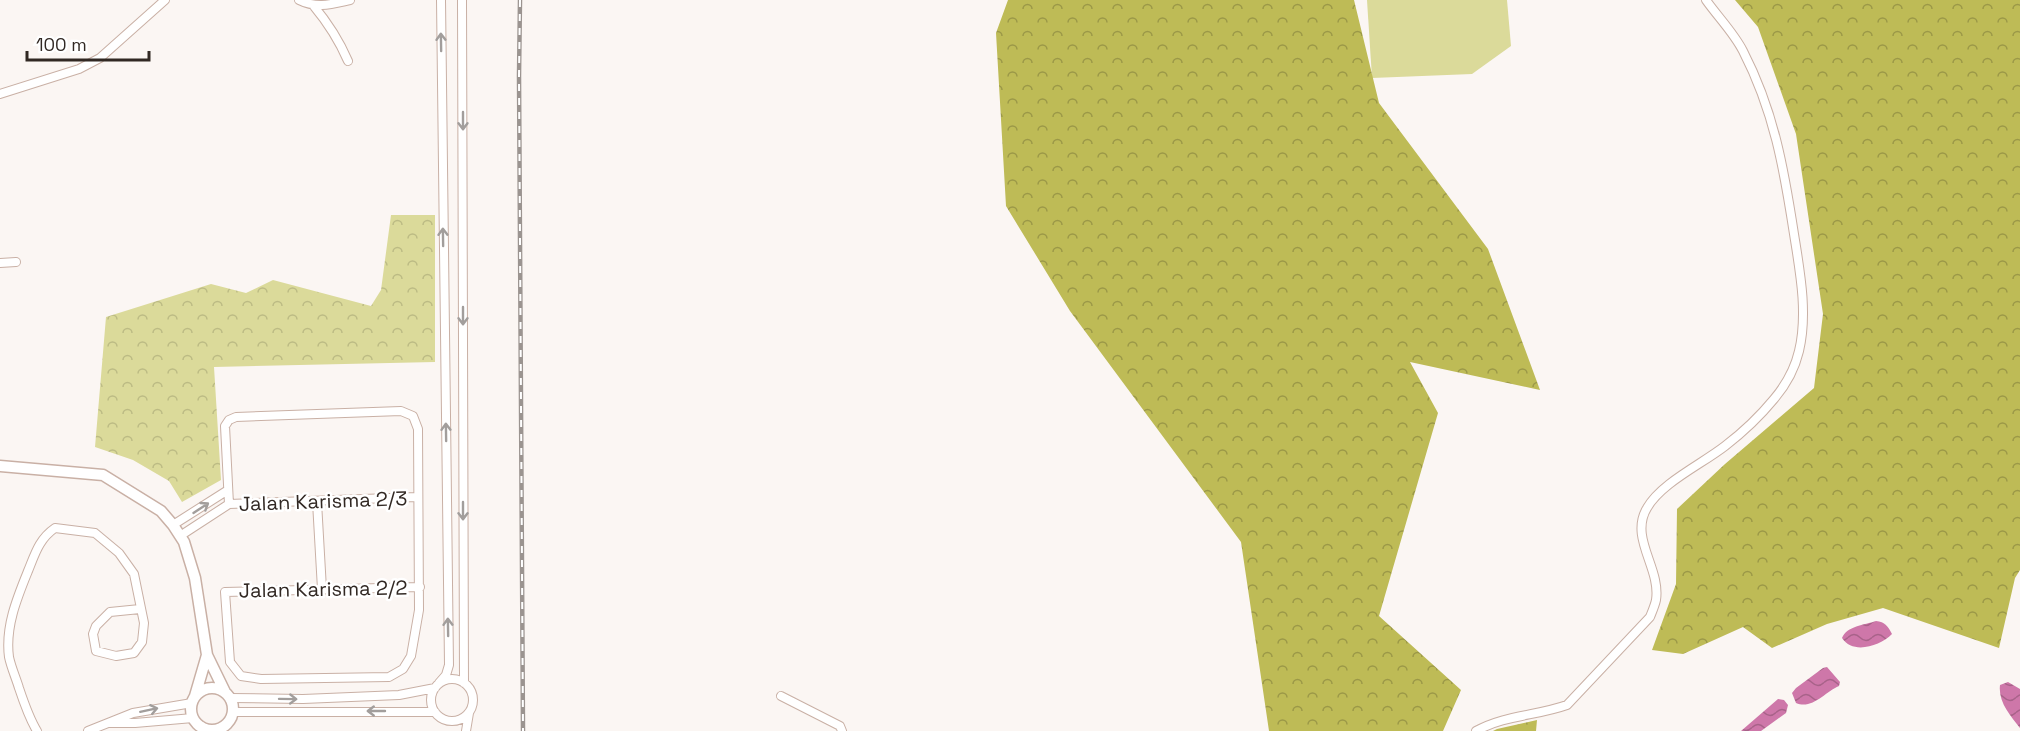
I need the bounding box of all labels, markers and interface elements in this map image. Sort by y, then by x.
scale bar [27,24,148,62]
one-way arrow [435,32,447,52]
text: 100 m [36,33,87,56]
one-way arrow [457,111,469,131]
one-way arrow [438,227,449,247]
one-way arrow [457,306,469,326]
one-way arrow [440,422,452,442]
street label: Jalan Karisma 2/3 [238,485,408,517]
one-way arrow [192,501,209,514]
one-way arrow [457,501,469,521]
street label: Jalan Karisma 2/2 [238,575,408,603]
one-way arrow [442,617,454,637]
one-way arrow [278,693,298,704]
one-way arrow [139,704,159,715]
one-way arrow [367,705,387,717]

